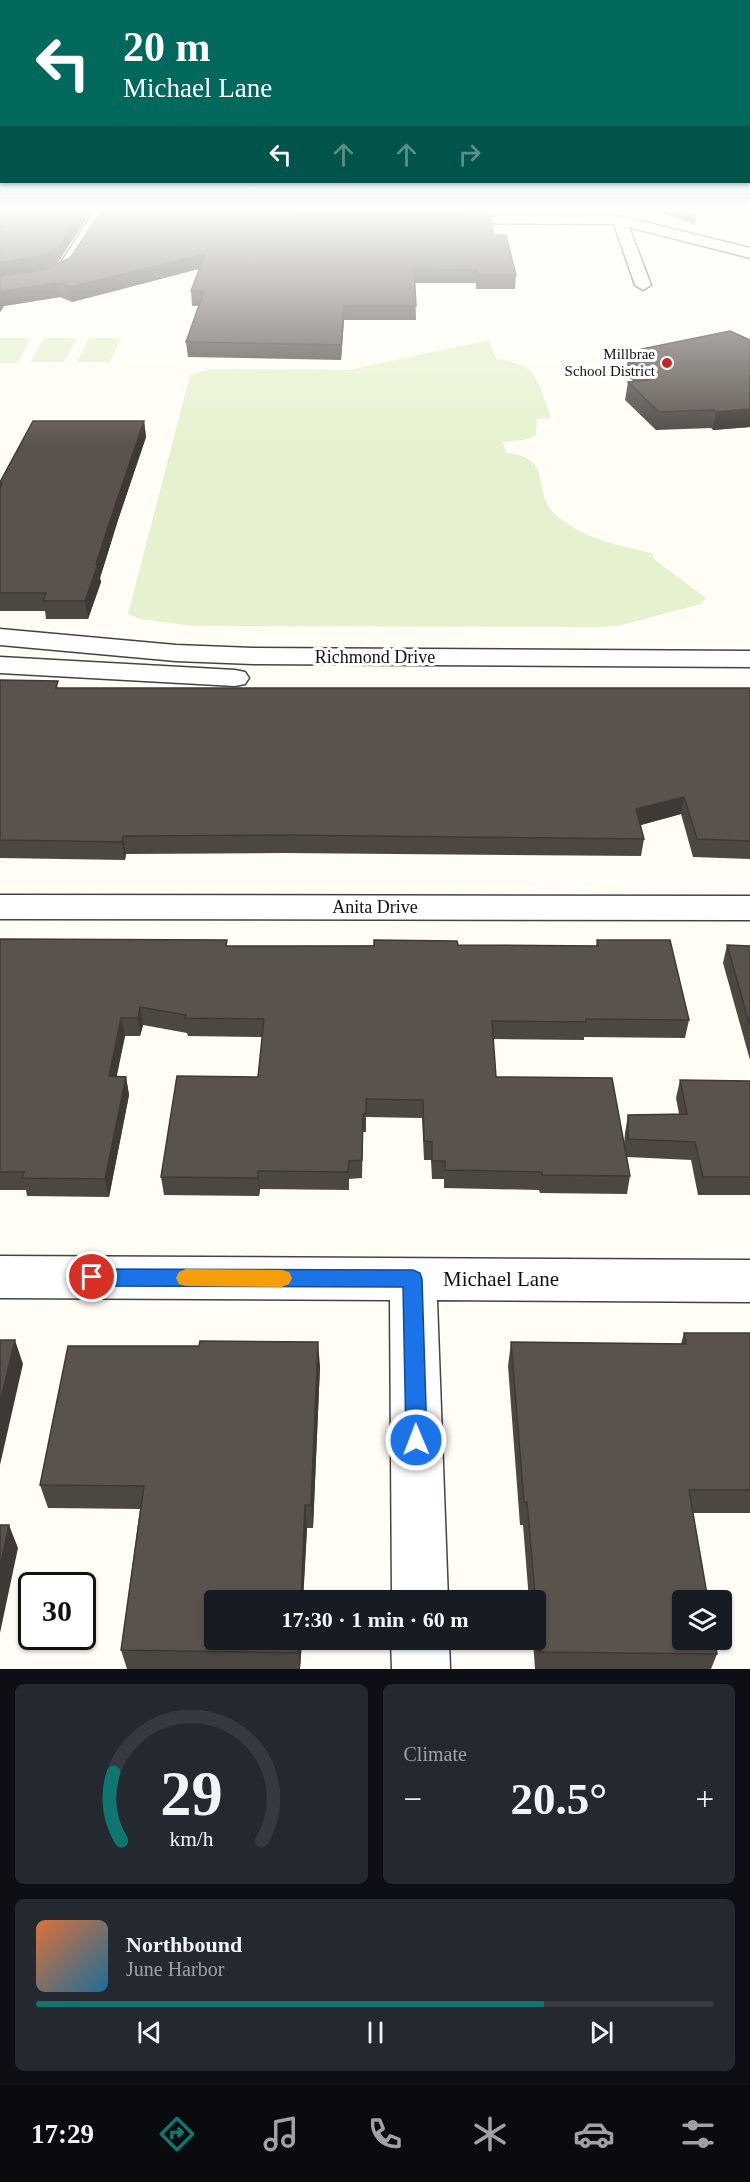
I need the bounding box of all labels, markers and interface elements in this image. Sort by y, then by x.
icon: left [24,24,102,102]
text: 20 m [123,24,211,70]
text: Michael Lane [123,73,272,103]
icon: left [264,138,297,171]
icon: ahead [327,138,360,171]
icon: ahead [390,138,423,171]
icon: right [453,138,486,171]
place label: Millbrae School District [565,346,656,379]
marker: Millbrae School District [660,356,674,370]
street label: Richmond Drive [315,647,435,667]
street label: Anita Drive [332,897,418,917]
pin [66,1251,117,1302]
icon: arrive [75,1260,108,1293]
street label: Michael Lane [443,1267,559,1291]
position arrow [384,1408,448,1472]
speed limit sign: 30 [18,1572,96,1650]
map controls [672,1590,732,1650]
button: layers [672,1590,732,1650]
text: 17:30 · 1 min · 60 m [282,1607,469,1632]
text: Climate [404,1743,467,1765]
text: 29 [160,1759,222,1828]
text: 20.5° [510,1774,607,1824]
text: − [404,1781,422,1817]
text: + [695,1781,714,1817]
text: km/h [169,1827,214,1851]
text: Northbound [126,1932,242,1957]
text: June Harbor [126,1958,224,1980]
icon: previous [133,2016,166,2049]
icon: pause [359,2016,392,2049]
icon: next [585,2016,618,2049]
icon: directions [156,2113,198,2155]
icon: music [260,2113,302,2155]
icon: phone [364,2113,406,2155]
icon: climate [469,2113,511,2155]
icon: car [573,2113,615,2155]
icon: filters [677,2113,719,2155]
text: 17:29 [31,2119,94,2149]

